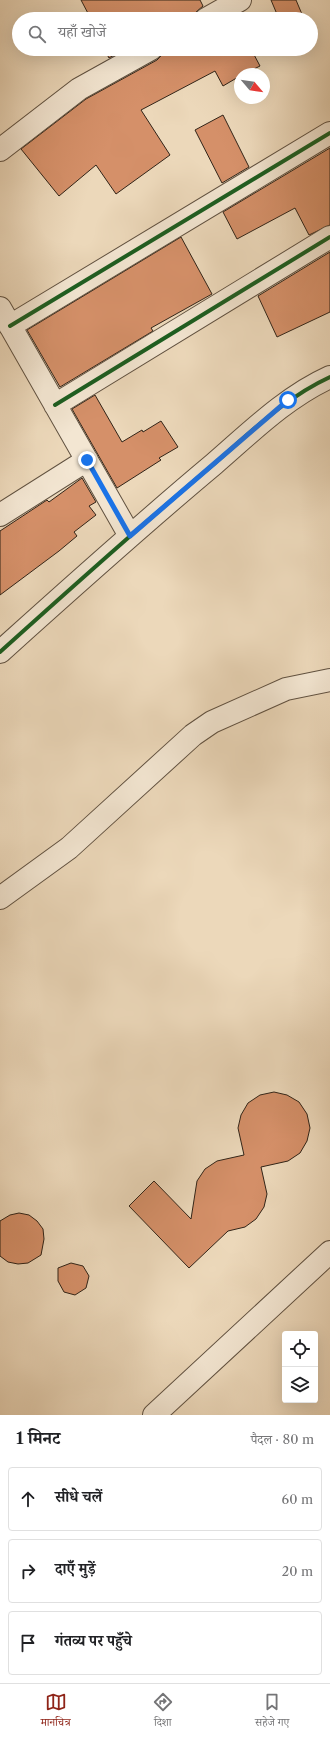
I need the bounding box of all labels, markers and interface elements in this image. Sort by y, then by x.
search box [12,12,318,56]
text: यहाँ खोजें [58,22,106,41]
icon: search [26,23,48,45]
north arrow [234,68,270,104]
route start [279,391,297,409]
route end [78,451,96,469]
map controls [282,1331,318,1403]
button: locate [282,1331,318,1367]
button: layers [282,1367,318,1403]
text: 1 मिनट [16,1428,60,1448]
text: पैदल · 80 m [251,1431,314,1447]
text: सीधे चलें [55,1487,102,1506]
icon: ahead [17,1488,39,1510]
text: 60 m [282,1491,313,1507]
text: दाएँ मुड़ें [55,1559,95,1578]
icon: right [17,1560,39,1582]
text: 20 m [282,1563,313,1579]
text: गंतव्य पर पहुँचे [55,1631,132,1650]
icon: arrive [17,1632,39,1654]
tab: मानचित्र [41,1691,70,1733]
tab: दिशा [152,1691,174,1733]
tab: सहेजे गए [255,1691,289,1733]

